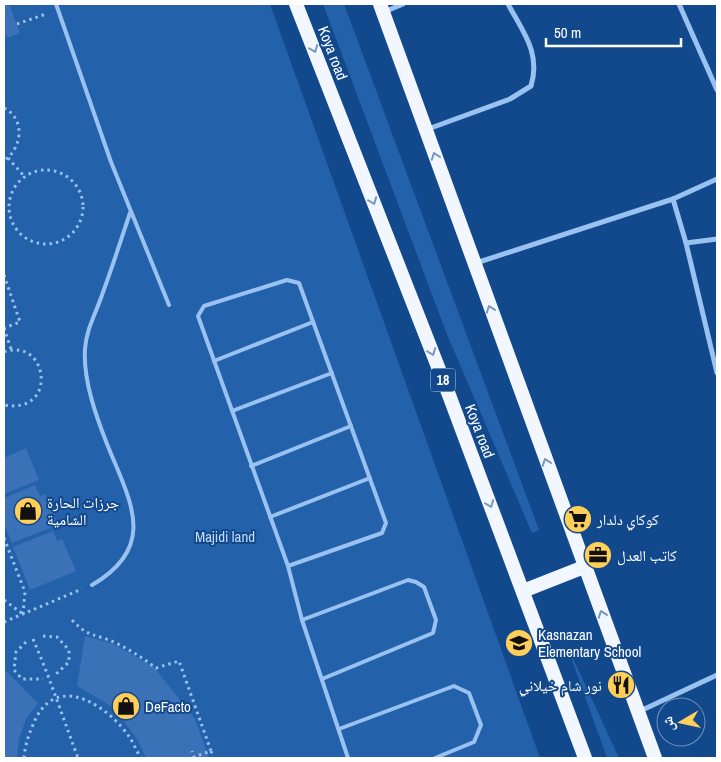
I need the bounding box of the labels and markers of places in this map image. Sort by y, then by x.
place label: جرزات الحارة الشامية [47,492,120,530]
shop icon: جرزات الحارة الشامية [13,496,43,526]
supermarket icon: كوكاي دلدار [563,504,593,534]
place label: كوكاي دلدار [596,509,659,531]
office icon: كاتب العدل [583,540,613,570]
place label: كاتب العدل [617,545,677,566]
place label: Kasnazan Elementary School [538,624,641,662]
school or university icon: Kasnazan Elementary School [504,628,534,658]
restaurant icon: نور شام خيلاني [606,670,636,700]
place label: نور شام خيلاني [519,675,602,697]
shop icon: DeFacto [111,691,141,721]
place label: DeFacto [145,696,191,717]

